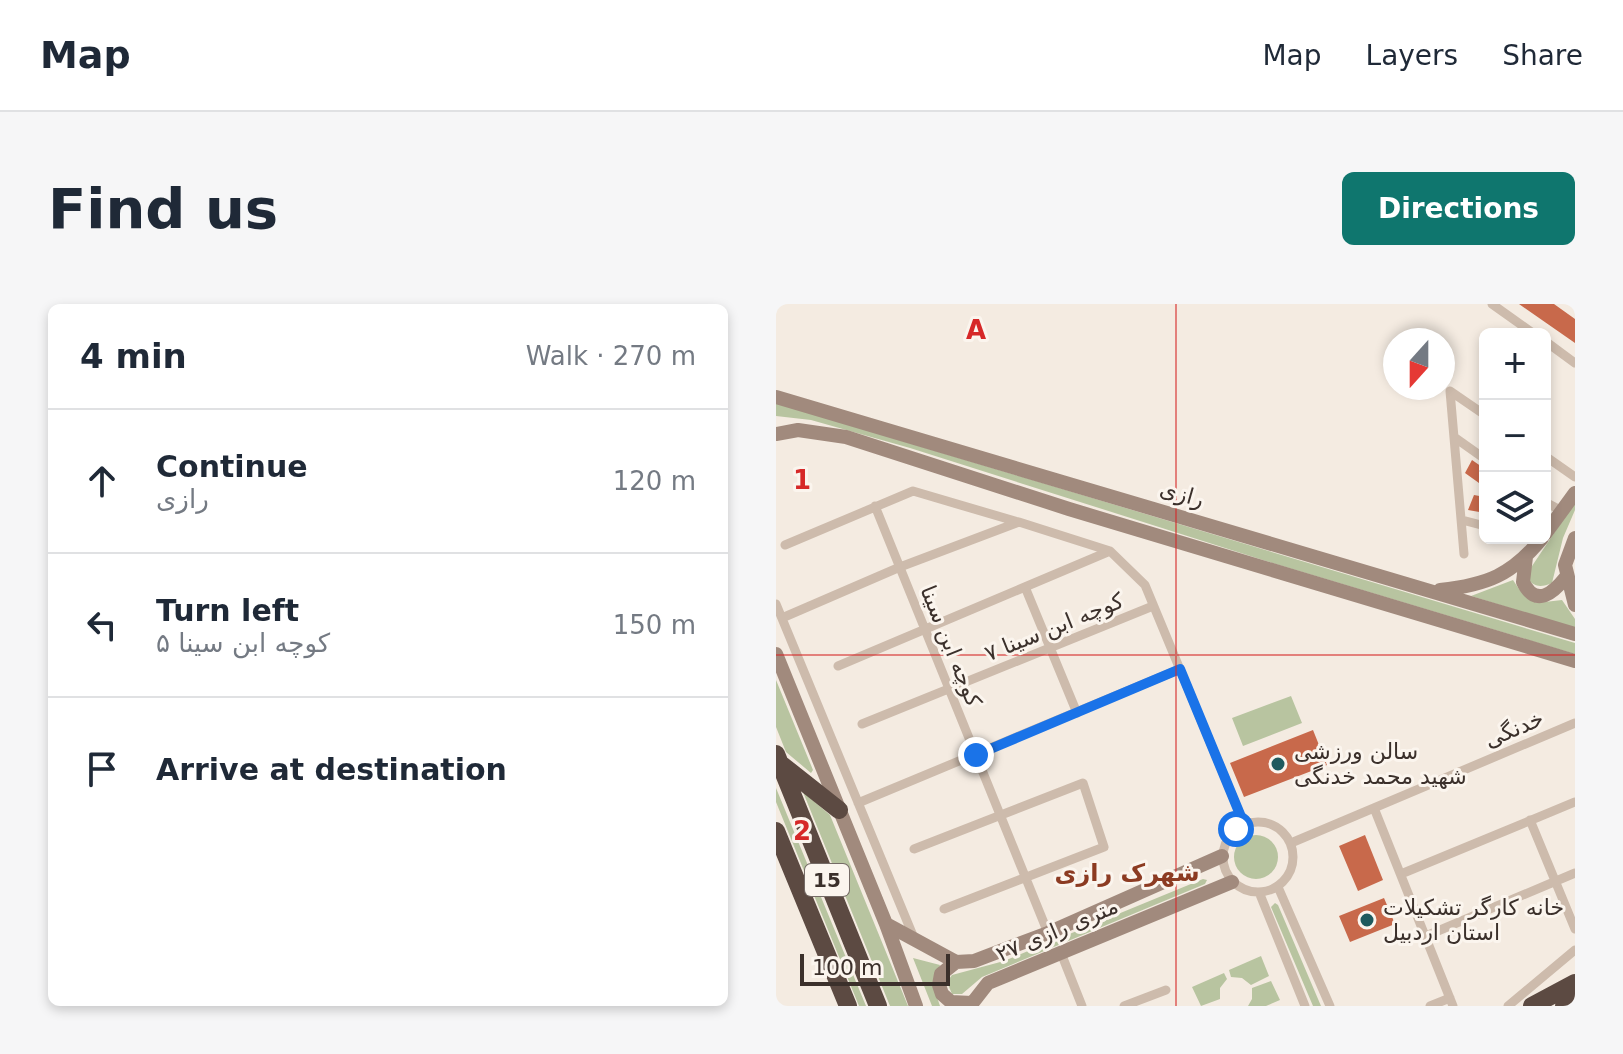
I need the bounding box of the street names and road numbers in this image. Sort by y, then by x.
street label: رازی [1157,476,1207,512]
street label: کوچه ابن سینا [915,582,987,711]
street label: کوچه ابن سینا ۷ [981,588,1128,666]
street label: خدنگی [1481,705,1547,753]
road number: 15 [805,864,849,896]
street label: ۲۷ متری رازی [992,893,1122,967]

